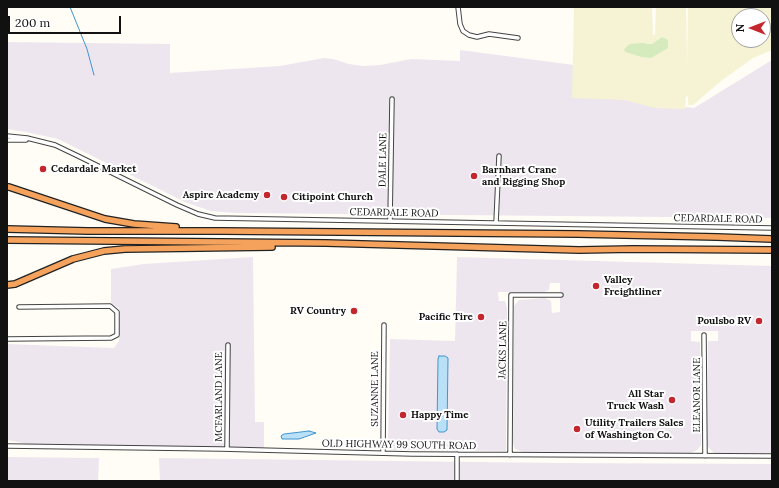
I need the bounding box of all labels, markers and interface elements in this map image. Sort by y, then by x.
scale bar [10,8,123,34]
north arrow [731,8,771,48]
text: 200 m [15,15,50,30]
text: N [733,24,747,32]
street label: DALE LANE [377,133,389,187]
place label: Cedardale Market [51,163,136,175]
marker: Cedardale Market [38,164,48,174]
place label: Barnhart Crane and Rigging Shop [482,164,565,188]
marker: Barnhart Crane and Rigging Shop [469,171,479,181]
place label: Aspire Academy [183,189,259,201]
marker: Aspire Academy [262,190,272,200]
place label: Citipoint Church [292,191,373,203]
marker: Citipoint Church [279,192,289,202]
street label: CEDARDALE ROAD [349,206,439,220]
street label: CEDARDALE ROAD [673,212,763,226]
place label: Valley Freightliner [604,274,662,298]
marker: Valley Freightliner [591,281,601,291]
place label: RV Country [290,305,346,317]
marker: RV Country [349,306,359,316]
place label: Pacific Tire [419,311,473,323]
marker: Pacific Tire [476,312,486,322]
place label: Poulsbo RV [697,315,751,327]
marker: Poulsbo RV [754,316,764,326]
street label: JACKS LANE [496,321,510,379]
street label: SUZANNE LANE [369,351,381,427]
street label: MCFARLAND LANE [213,352,225,442]
street label: ELEANOR LANE [691,358,703,432]
place label: All Star Truck Wash [607,388,664,412]
marker: All Star Truck Wash [667,395,677,405]
place label: Happy Time [411,409,469,421]
marker: Happy Time [398,410,408,420]
place label: Utility Trailers Sales of Washington Co. [585,417,683,440]
marker: Utility Trailers Sales of Washington Co. [572,424,582,434]
street label: OLD HIGHWAY 99 SOUTH ROAD [322,438,476,452]

